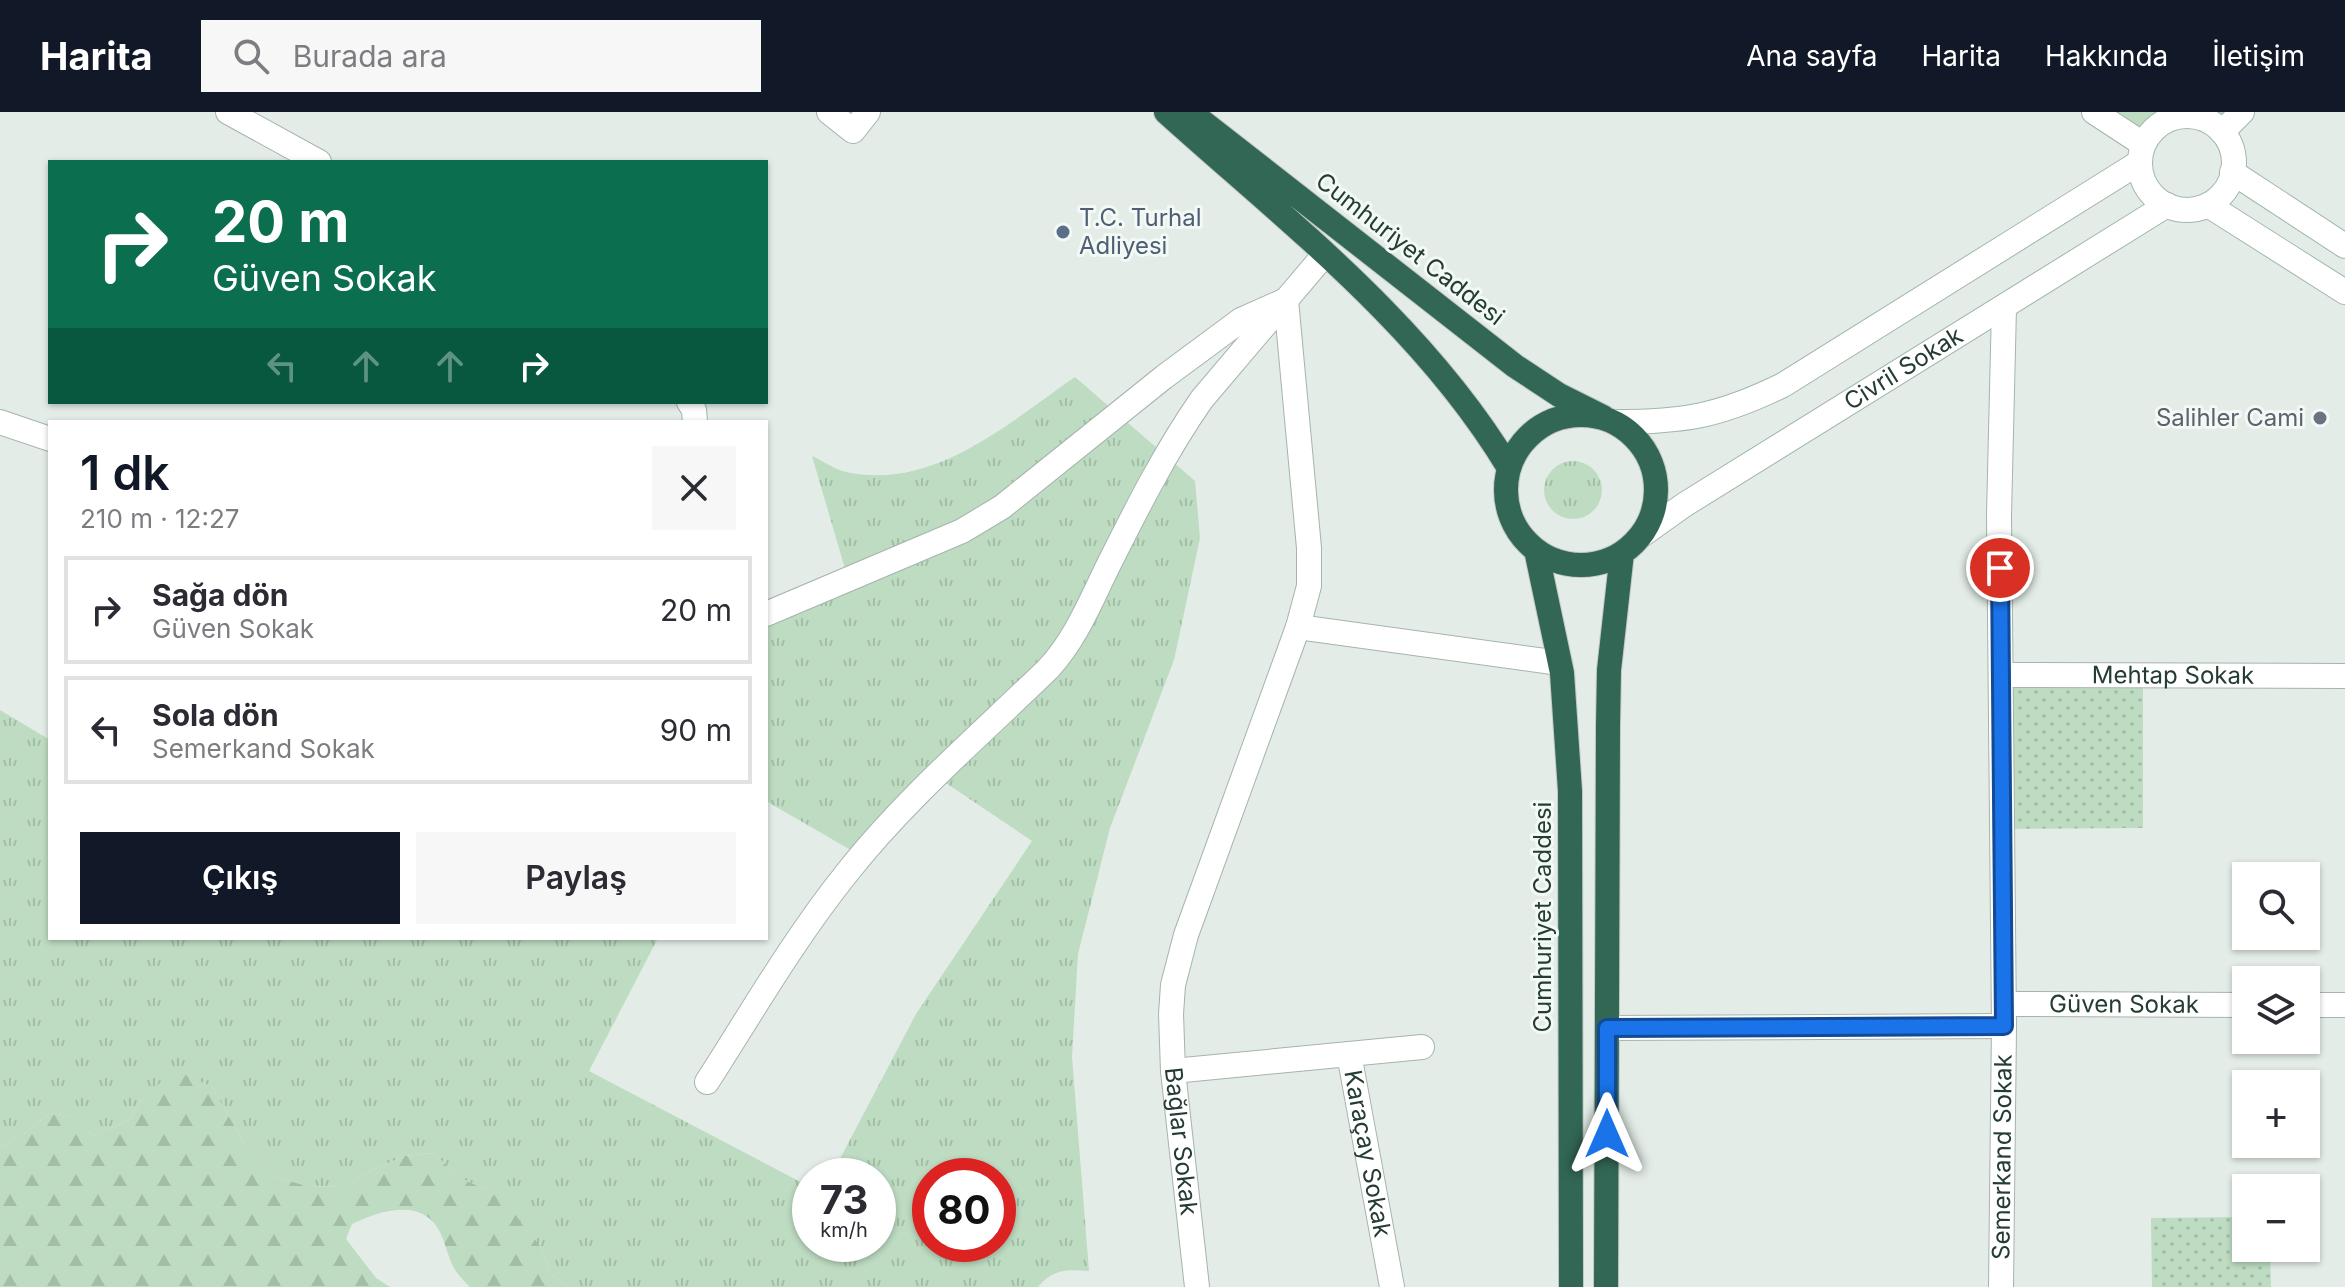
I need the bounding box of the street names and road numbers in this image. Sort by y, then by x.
street label: Cumhuriyet Caddesi [1310,166,1510,331]
street label: Civril Sokak [1839,321,1968,416]
street label: Mehtap Sokak [2092,660,2254,690]
street label: Cumhuriyet Caddesi [1528,802,1557,1032]
street label: Güven Sokak [2049,989,2199,1019]
street label: Semerkand Sokak [1986,1054,2018,1260]
street label: Bağlar Sokak [1159,1066,1204,1217]
street label: Karaçay Sokak [1338,1068,1397,1239]

